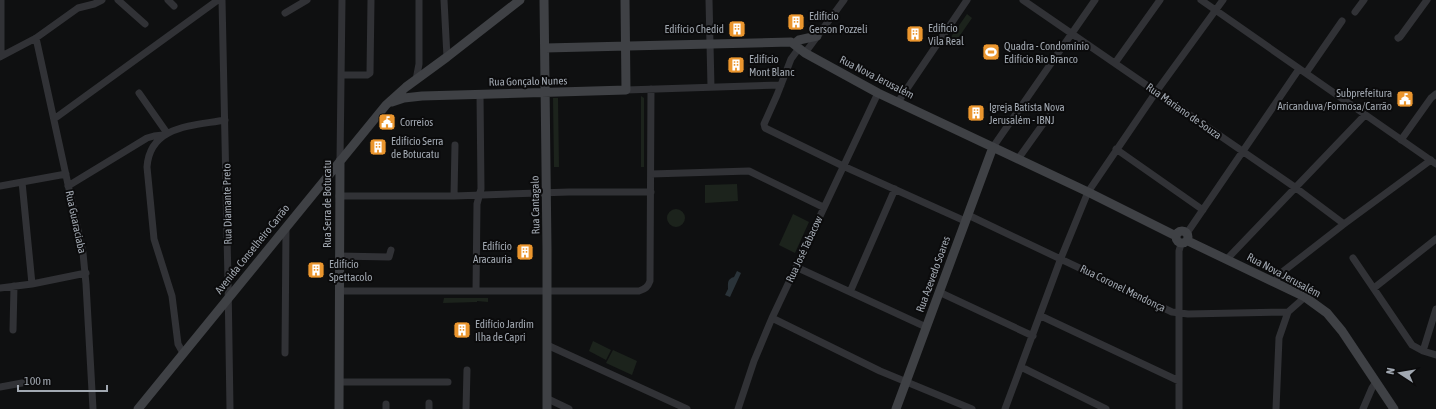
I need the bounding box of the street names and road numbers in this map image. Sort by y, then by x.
street label: Rua Nova Jerusalém [838,53,916,101]
street label: Rua Gonçalo Nunes [489,74,567,88]
street label: Rua Mariano de Souza [1144,81,1224,141]
street label: Rua Serra de Botucatu [321,160,333,248]
street label: Rua Diamante Preto [220,163,234,245]
street label: Rua Cantagalo [528,176,542,234]
street label: Rua Guaraciaba [63,190,89,254]
street label: Avenida Conselheiro Carrão [212,202,292,296]
street label: Rua José Tabacow [783,214,825,284]
street label: Rua Azevedo Soares [914,234,952,314]
street label: Rua Nova Jerusalém [1245,250,1323,300]
street label: Rua Coronel Mendonça [1078,262,1168,314]

